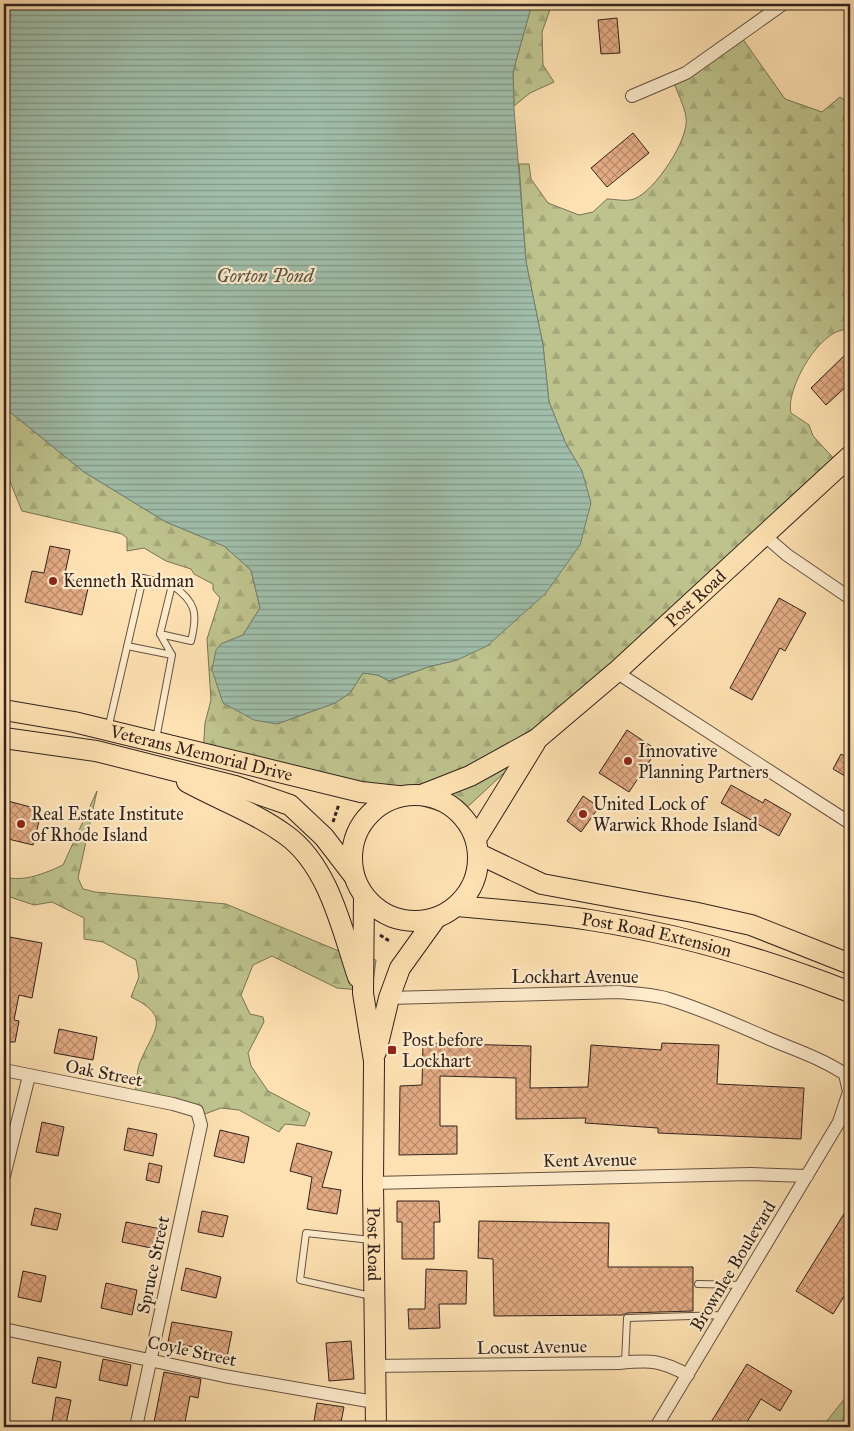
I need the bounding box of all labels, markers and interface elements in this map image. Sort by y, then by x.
water label: Gorton Pond [216,264,315,287]
street label: Post Road [661,565,730,632]
place label: Kenneth Rudman [63,570,194,592]
marker: Kenneth Rudman [47,575,59,587]
street label: Veterans Memorial Drive [107,720,295,786]
place label: Innovative Planning Partners [638,740,768,784]
marker: Innovative Planning Partners [622,755,634,767]
place label: United Lock of Warwick Rhode Island [593,793,758,836]
place label: Real Estate Institute of Rhode Island [31,803,184,846]
marker: United Lock of Warwick Rhode Island [577,808,589,820]
marker: Real Estate Institute of Rhode Island [15,818,27,830]
street label: Post Road Extension [580,908,735,962]
street label: Lockhart Avenue [511,966,639,988]
place label: Post before Lockhart [402,1029,483,1072]
marker: Post before Lockhart [386,1044,398,1056]
street label: Oak Street [63,1055,145,1091]
street label: Kent Avenue [543,1148,637,1172]
street label: Brownlee Boulevard [686,1197,780,1335]
street label: Post Road [362,1207,385,1281]
street label: Spruce Street [132,1213,174,1316]
street label: Coyle Street [145,1331,239,1371]
street label: Locust Avenue [477,1335,587,1359]

